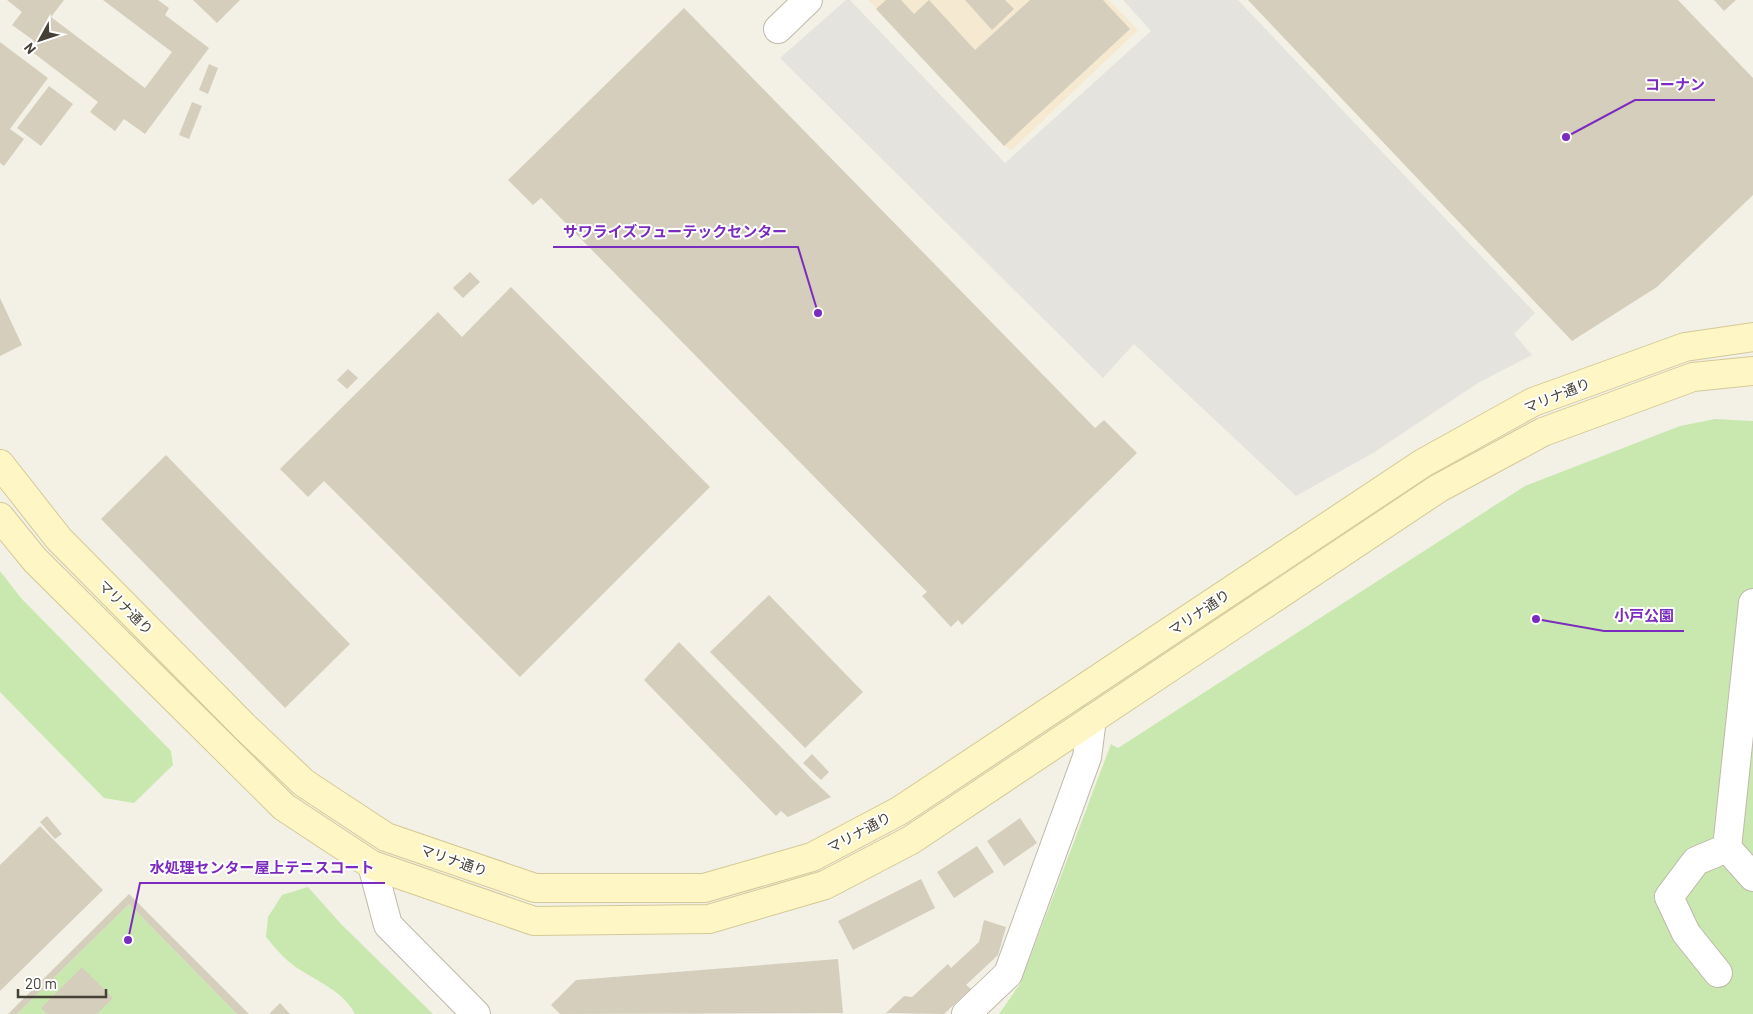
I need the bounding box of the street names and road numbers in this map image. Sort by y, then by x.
street label: マリナ通り [1521,374,1593,416]
street label: マリナ通り [95,576,157,638]
street label: マリナ通り [1165,585,1233,639]
street label: マリナ通り [824,808,894,856]
street label: マリナ通り [418,841,490,879]

